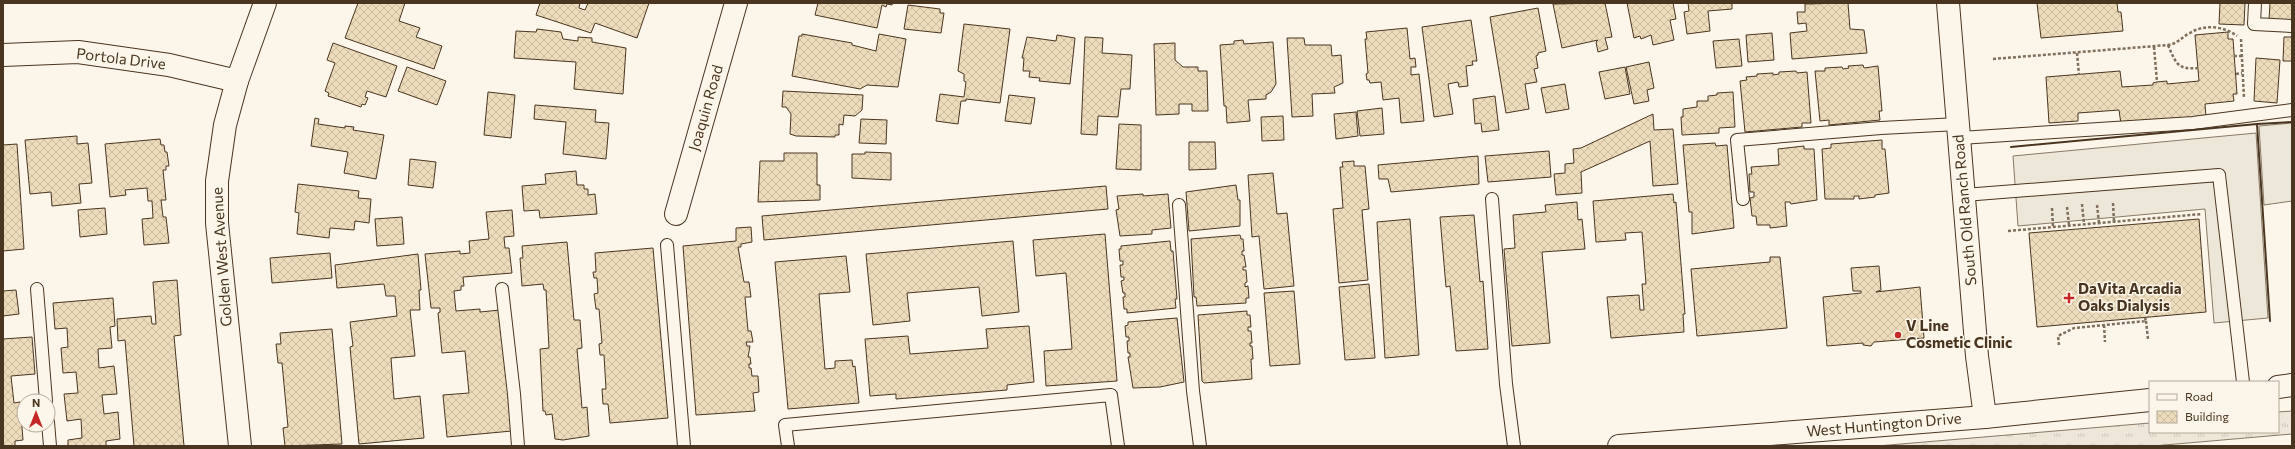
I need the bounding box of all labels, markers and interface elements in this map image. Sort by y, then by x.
street label: Portola Drive [75,44,167,72]
street label: Joaquin Road [684,63,726,153]
street label: South Old Ranch Road [1948,134,1980,286]
street label: Golden West Avenue [207,187,235,327]
place label: DaVita Arcadia Oaks Dialysis [2078,279,2182,314]
marker: DaVita Arcadia Oaks Dialysis [2063,292,2075,304]
place label: V Line Cosmetic Clinic [1906,316,2012,351]
marker: V Line Cosmetic Clinic [1893,330,1903,340]
legend [2149,381,2279,433]
text: Road [2185,389,2213,403]
north arrow [16,393,56,433]
text: N [32,396,40,409]
street label: West Huntington Drive [1806,408,1962,440]
text: Building [2185,409,2229,423]

